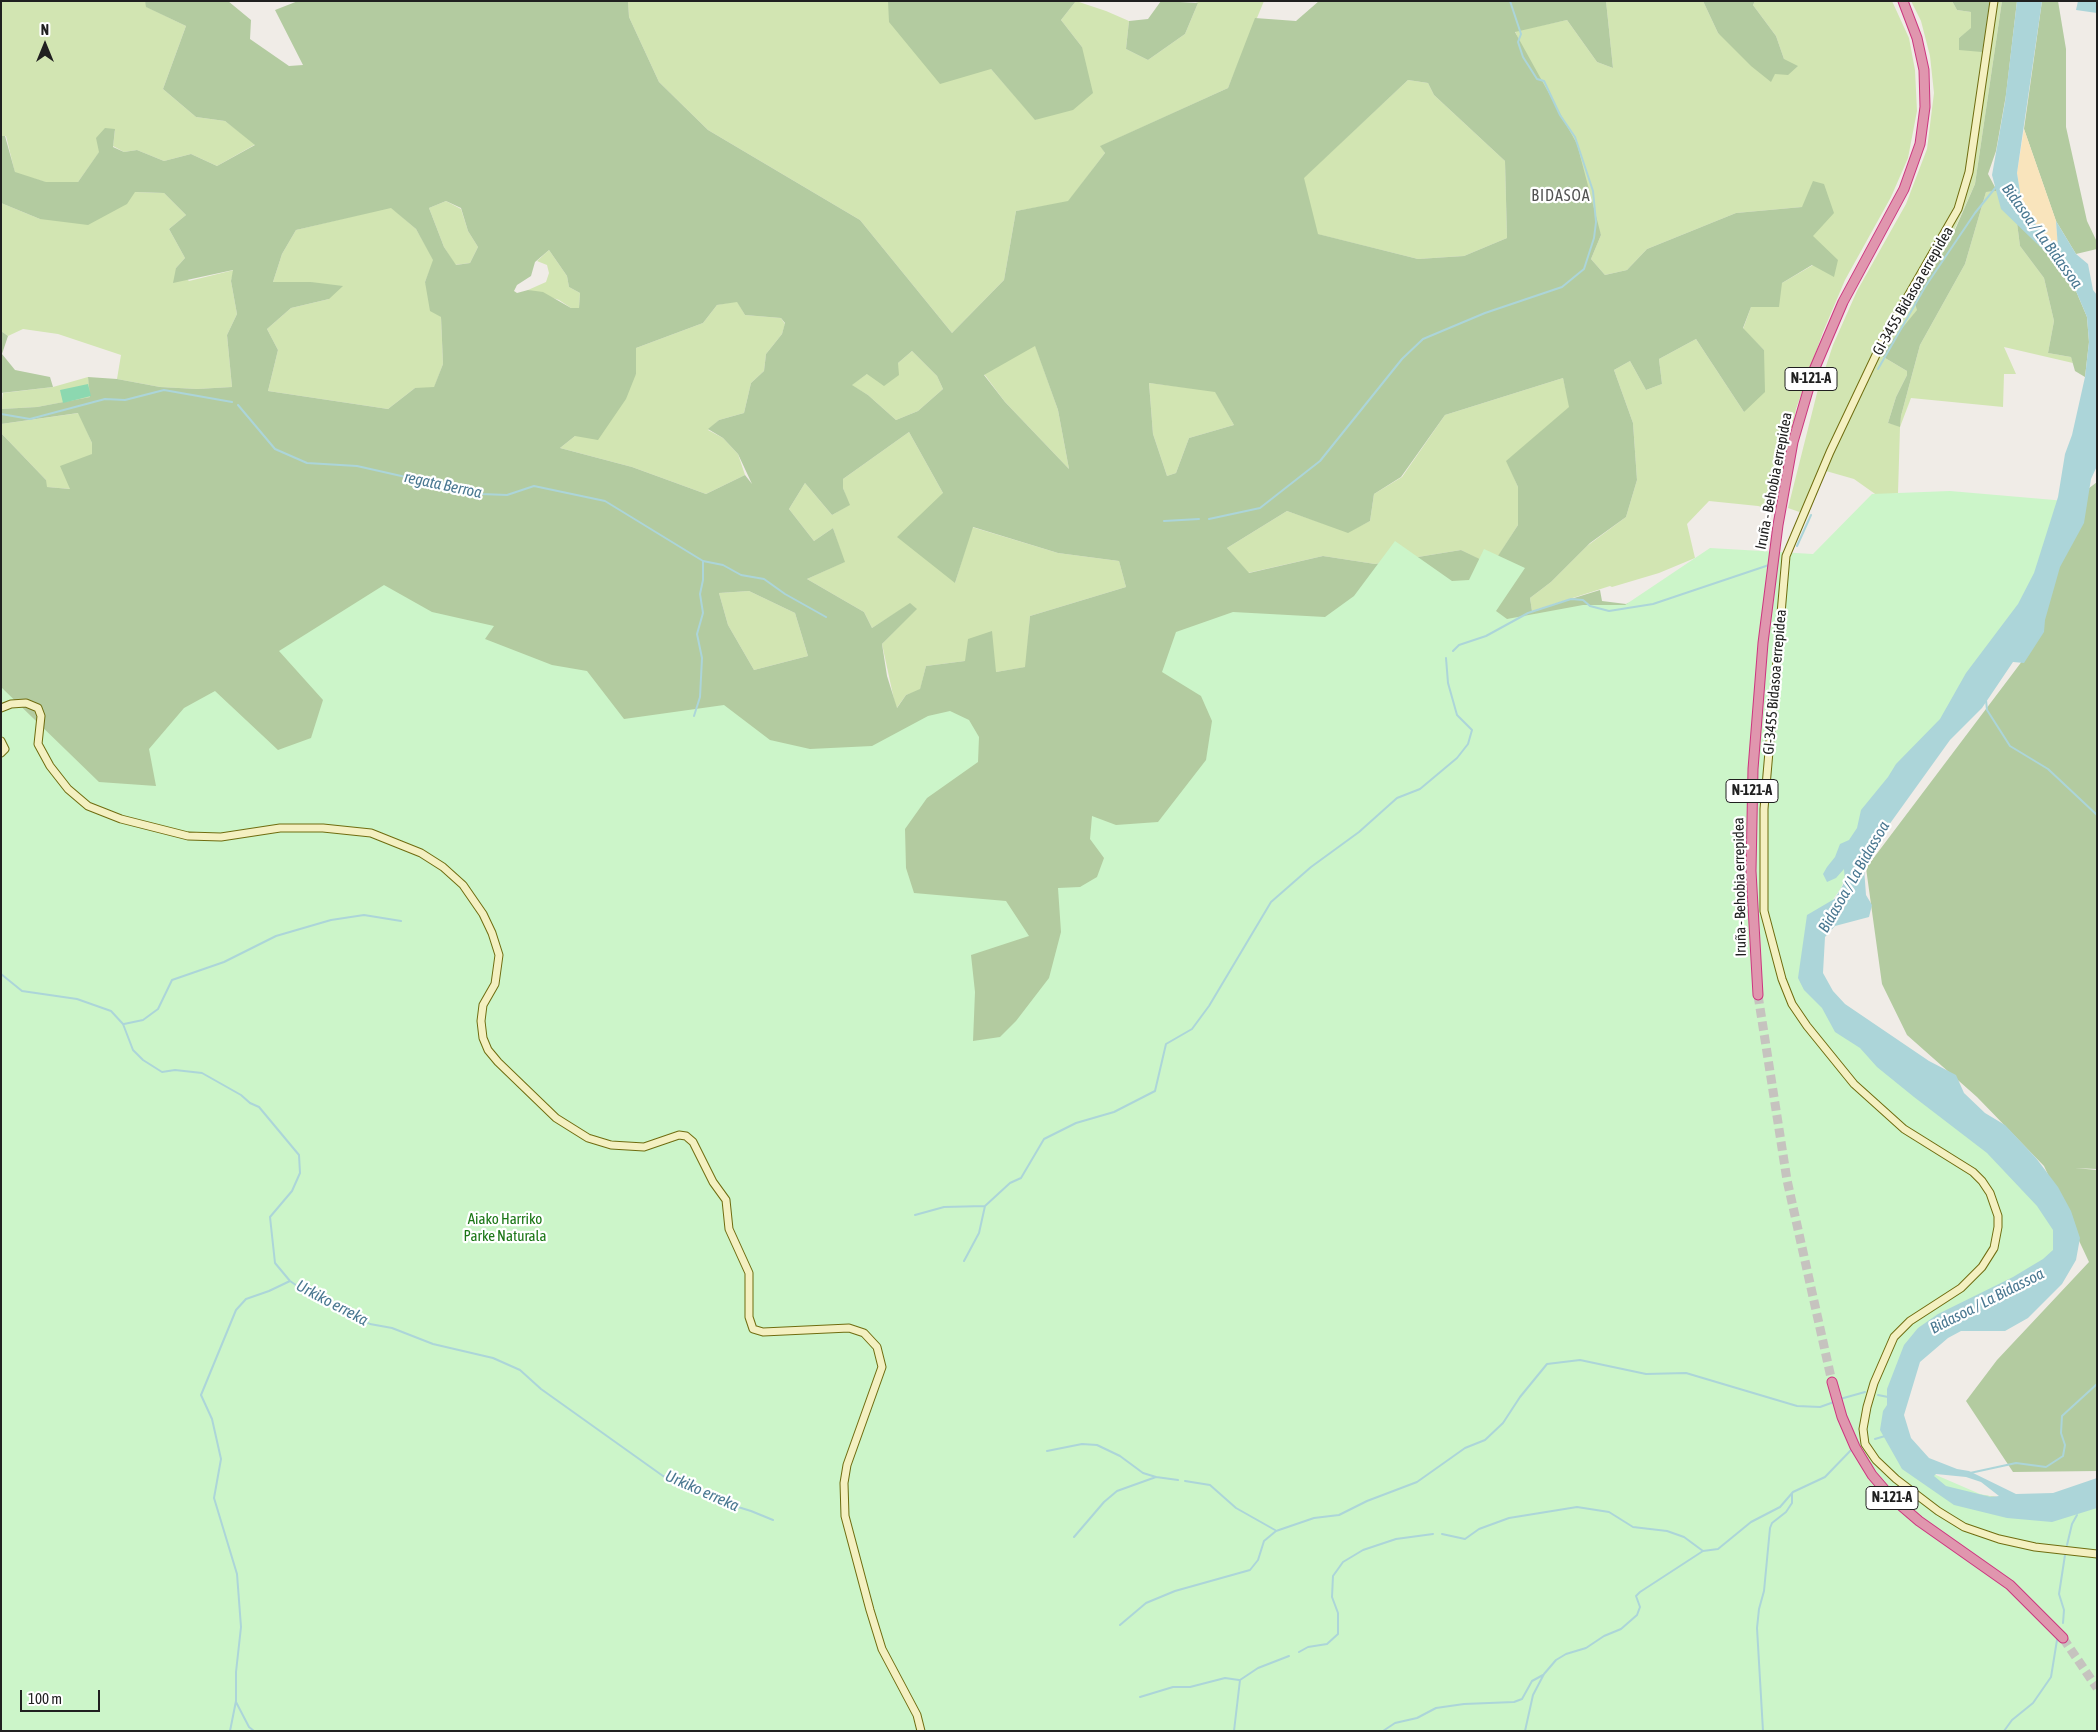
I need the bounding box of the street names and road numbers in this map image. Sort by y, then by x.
street label: GI-3455 Bidasoa errepidea [1869,223,1957,359]
road number: N-121-A [1785,368,1837,390]
street label: Iruña - Behobia errepidea [1752,411,1796,551]
street label: GI-3455 Bidasoa errepidea [1760,609,1790,755]
road number: N-121-A [1726,779,1778,802]
street label: Iruña - Behobia errepidea [1730,817,1750,957]
road number: N-121-A [1866,1486,1918,1510]

